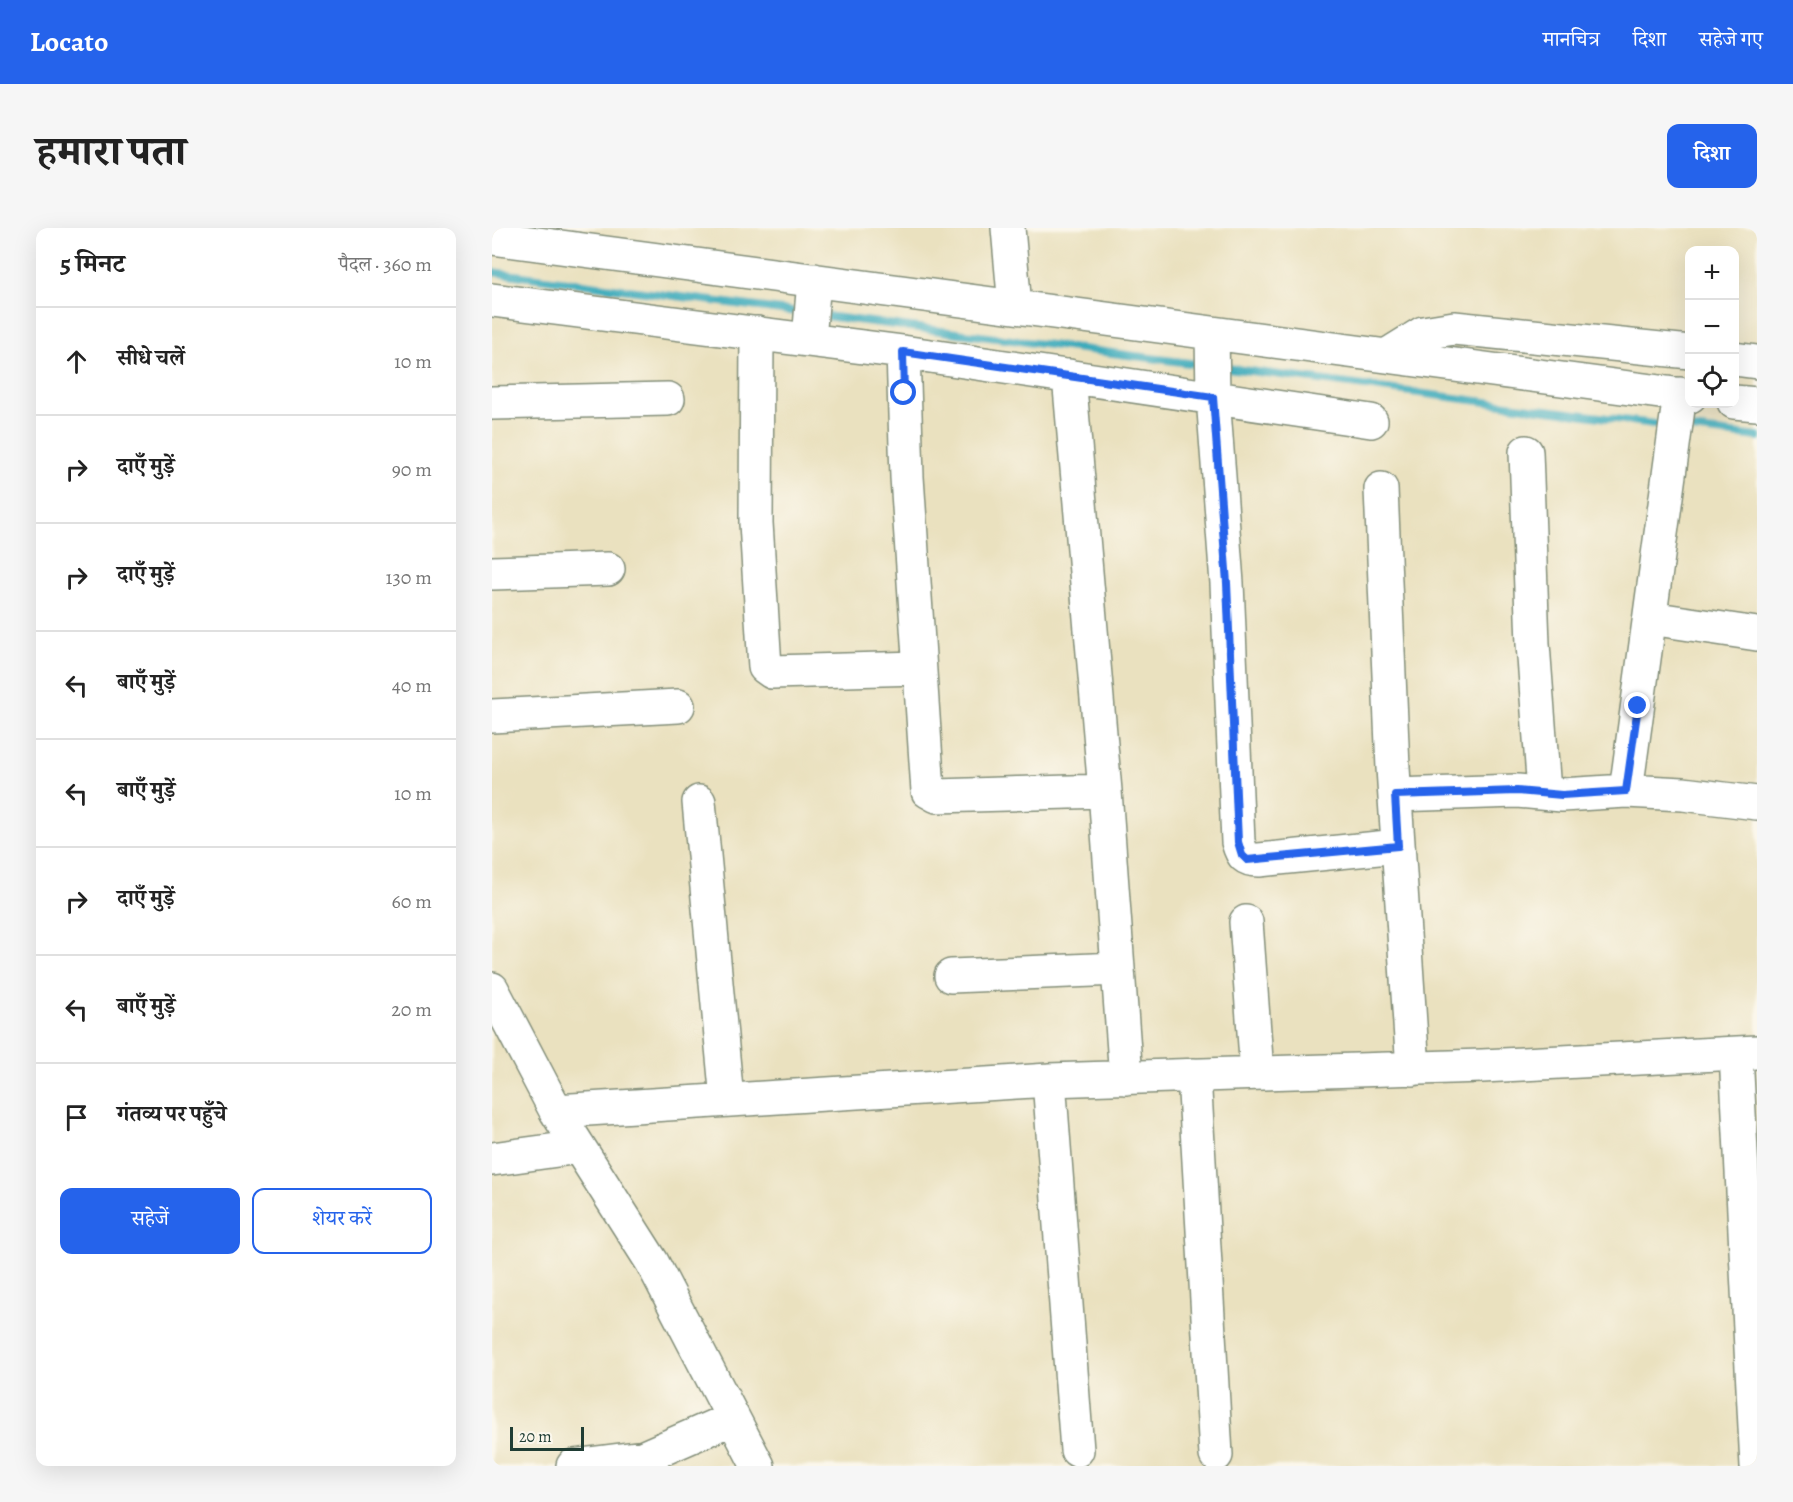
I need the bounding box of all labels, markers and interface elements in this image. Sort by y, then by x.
text: Locato [30,23,108,61]
text: मानचित्र [1543,25,1600,53]
text: दिशा [1633,25,1666,53]
text: सहेजे गए [1699,25,1763,53]
text: हमारा पता [36,122,186,179]
button: दिशा [1667,124,1757,188]
text: 5 मिनट [60,246,125,281]
map controls [1685,246,1739,408]
button: + [1685,246,1739,300]
text: पैदल · 360 m [339,251,432,278]
button: − [1685,300,1739,354]
text: सीधे चलें [117,343,185,373]
icon: ahead [60,345,93,378]
text: 10 m [394,348,432,375]
button: locate [1685,354,1739,408]
route start [890,379,916,405]
text: दाएँ मुड़ें [117,451,175,481]
icon: right [60,453,93,486]
text: 90 m [392,456,432,483]
text: दाएँ मुड़ें [117,559,175,589]
icon: right [60,561,93,594]
text: 130 m [386,564,432,591]
text: बाएँ मुड़ें [117,667,175,697]
icon: left [60,669,93,702]
text: 40 m [392,672,432,699]
route end [1624,692,1650,718]
text: बाएँ मुड़ें [117,775,175,805]
icon: left [60,777,93,810]
text: 10 m [394,780,432,807]
text: दाएँ मुड़ें [117,883,175,913]
icon: right [60,885,93,918]
text: 60 m [392,888,432,915]
text: बाएँ मुड़ें [117,991,175,1021]
icon: left [60,993,93,1026]
text: 20 m [391,996,432,1023]
text: गंतव्य पर पहुँचे [117,1099,226,1129]
icon: arrive [60,1101,93,1134]
button: सहेजें [60,1188,240,1254]
button: शेयर करें [252,1188,432,1254]
scale bar [510,1424,584,1452]
text: 20 m [519,1426,552,1448]

